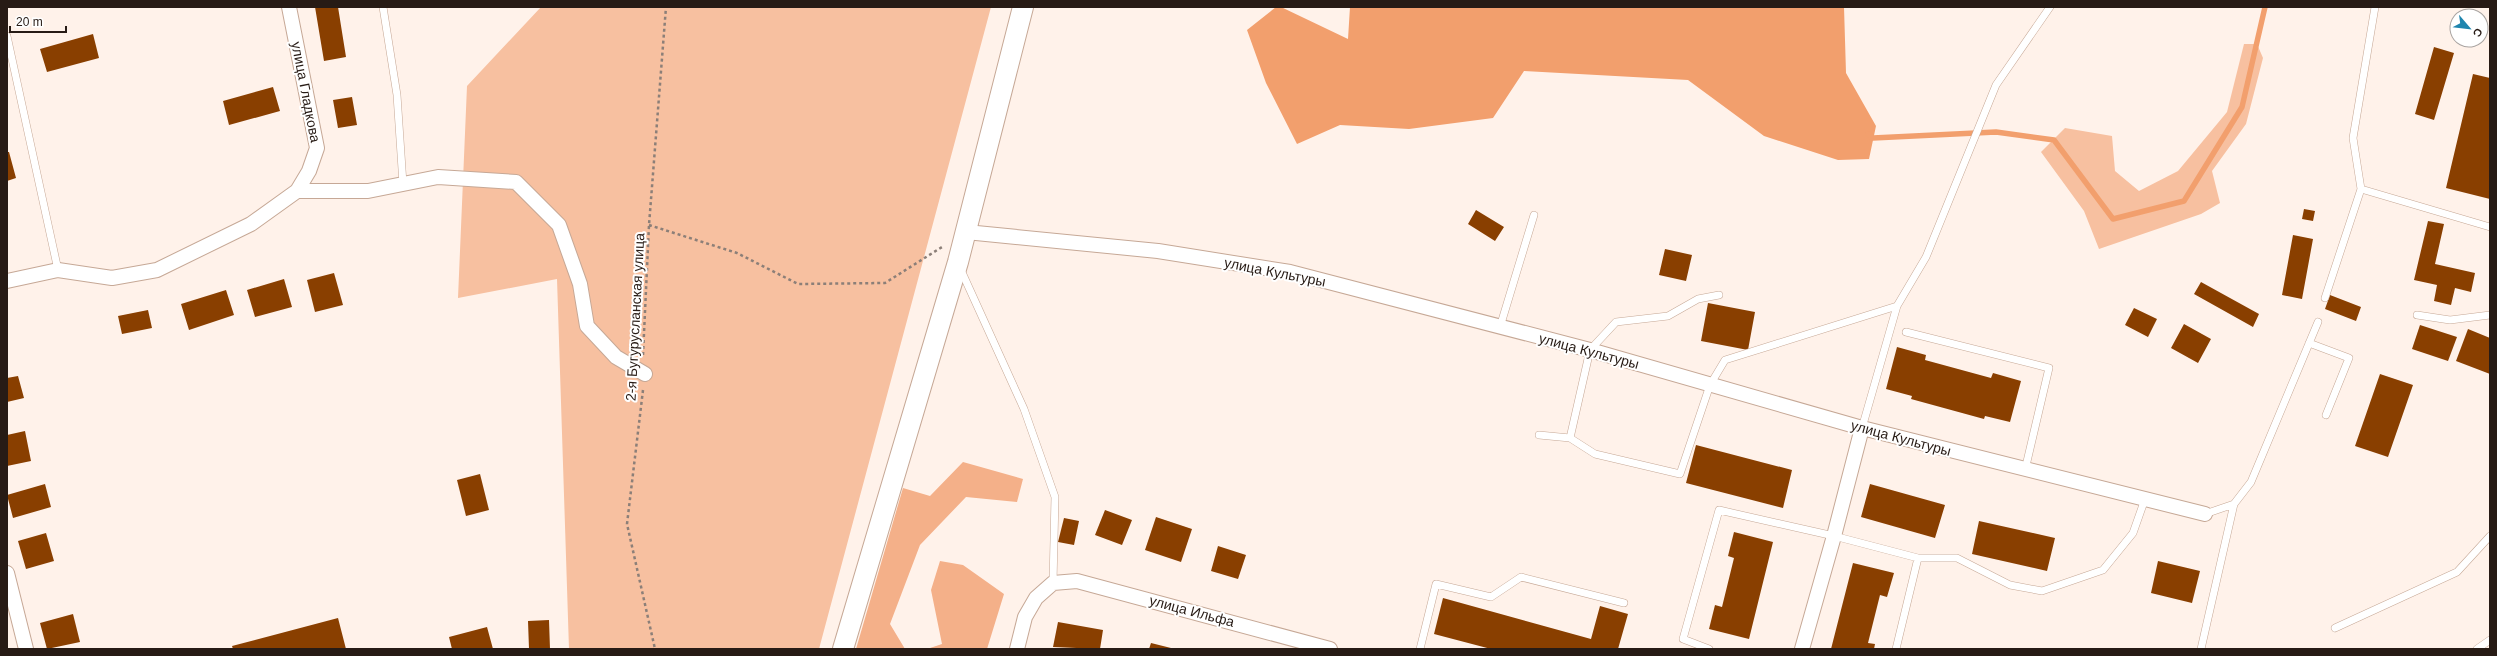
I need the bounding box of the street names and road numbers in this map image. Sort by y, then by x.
street label: улица Гладкова [288,40,324,144]
street label: 2-я Бугурусланская улица [623,232,647,401]
street label: улица Культуры [1223,254,1327,290]
street label: улица Культуры [1537,330,1641,372]
street label: улица Культуры [1849,417,1953,459]
street label: улица Ильфа [1148,592,1236,630]

